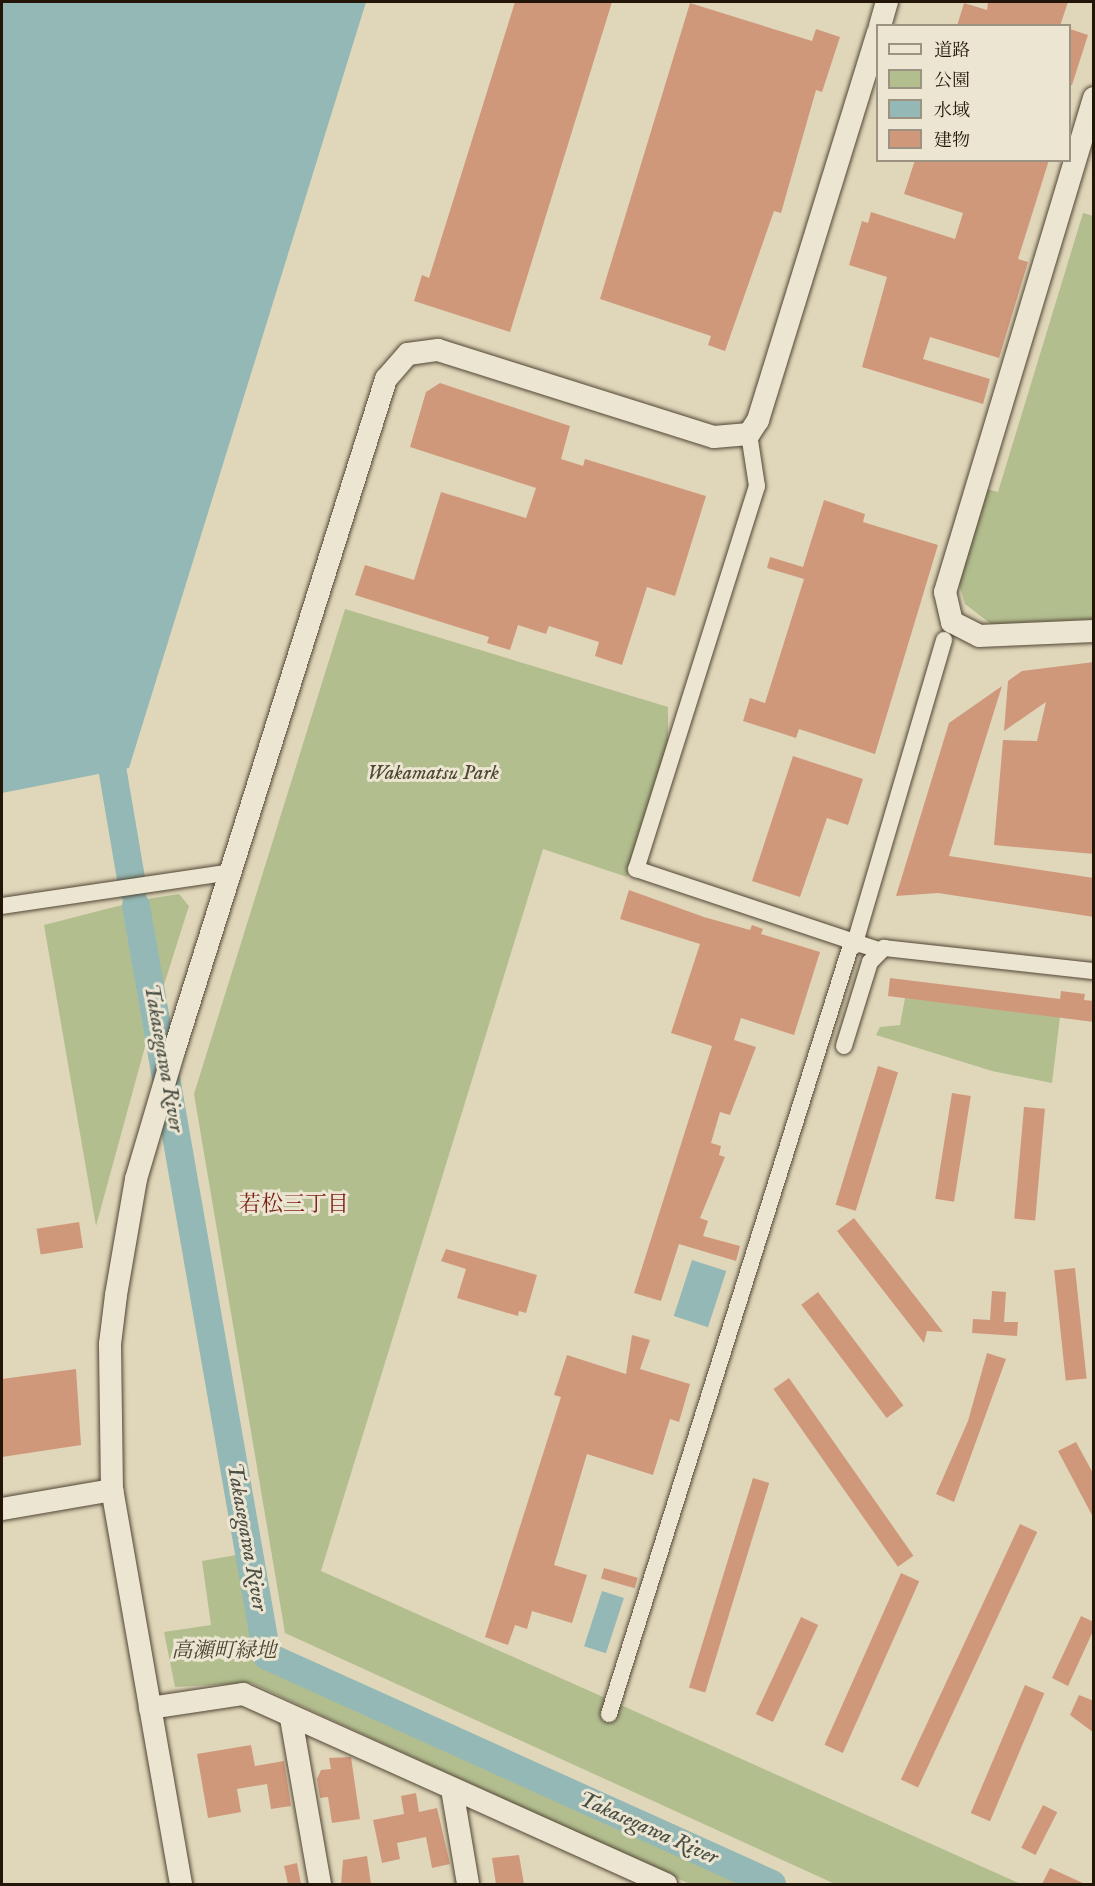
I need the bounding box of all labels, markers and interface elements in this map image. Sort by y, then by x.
legend [876,24,1071,162]
text: 道路 [934,40,970,63]
text: 公園 [934,70,970,93]
text: 水域 [934,100,970,123]
text: 建物 [934,130,970,153]
park label: Wakamatsu Park [367,761,499,787]
water label: Takasegawa River [137,982,189,1134]
district label: 若松三丁目 [239,1193,349,1219]
water label: Takasegawa River [220,1461,272,1613]
park label: 高瀬町緑地 [172,1639,276,1665]
water label: Takasegawa River [574,1786,722,1872]

